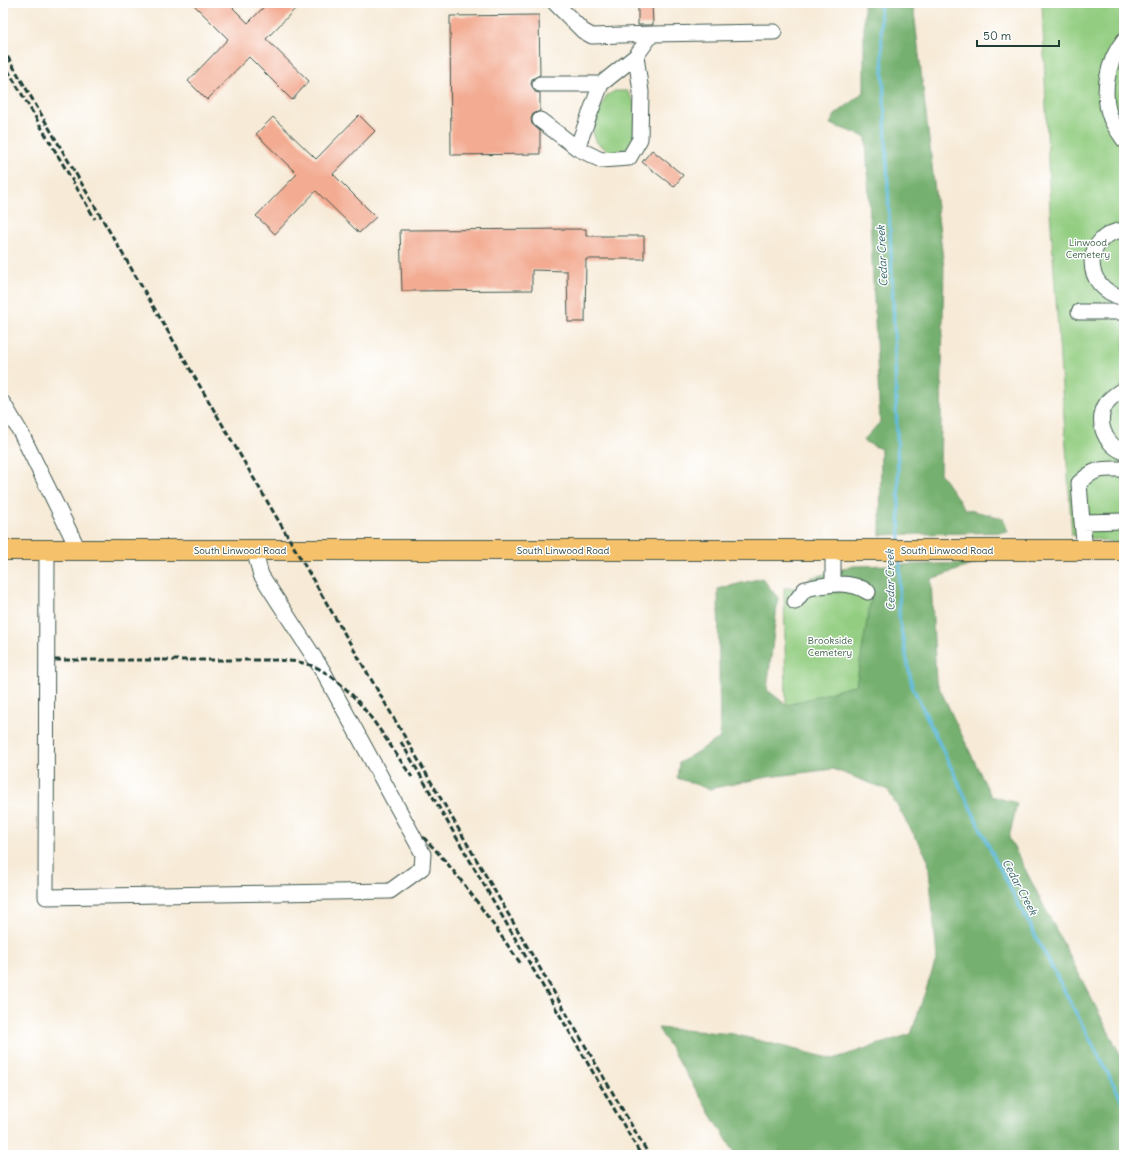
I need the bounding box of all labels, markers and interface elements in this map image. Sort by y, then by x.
scale bar [977,22,1059,48]
text: 50 m [983,28,1012,43]
water label: Cedar Creek [873,224,891,287]
park label: Linwood Cemetery [1066,236,1110,261]
street label: South Linwood Road [194,544,286,557]
street label: South Linwood Road [517,544,609,557]
street label: South Linwood Road [901,544,993,557]
water label: Cedar Creek [882,548,898,611]
park label: Brookside Cemetery [808,634,852,659]
water label: Cedar Creek [999,857,1041,919]

